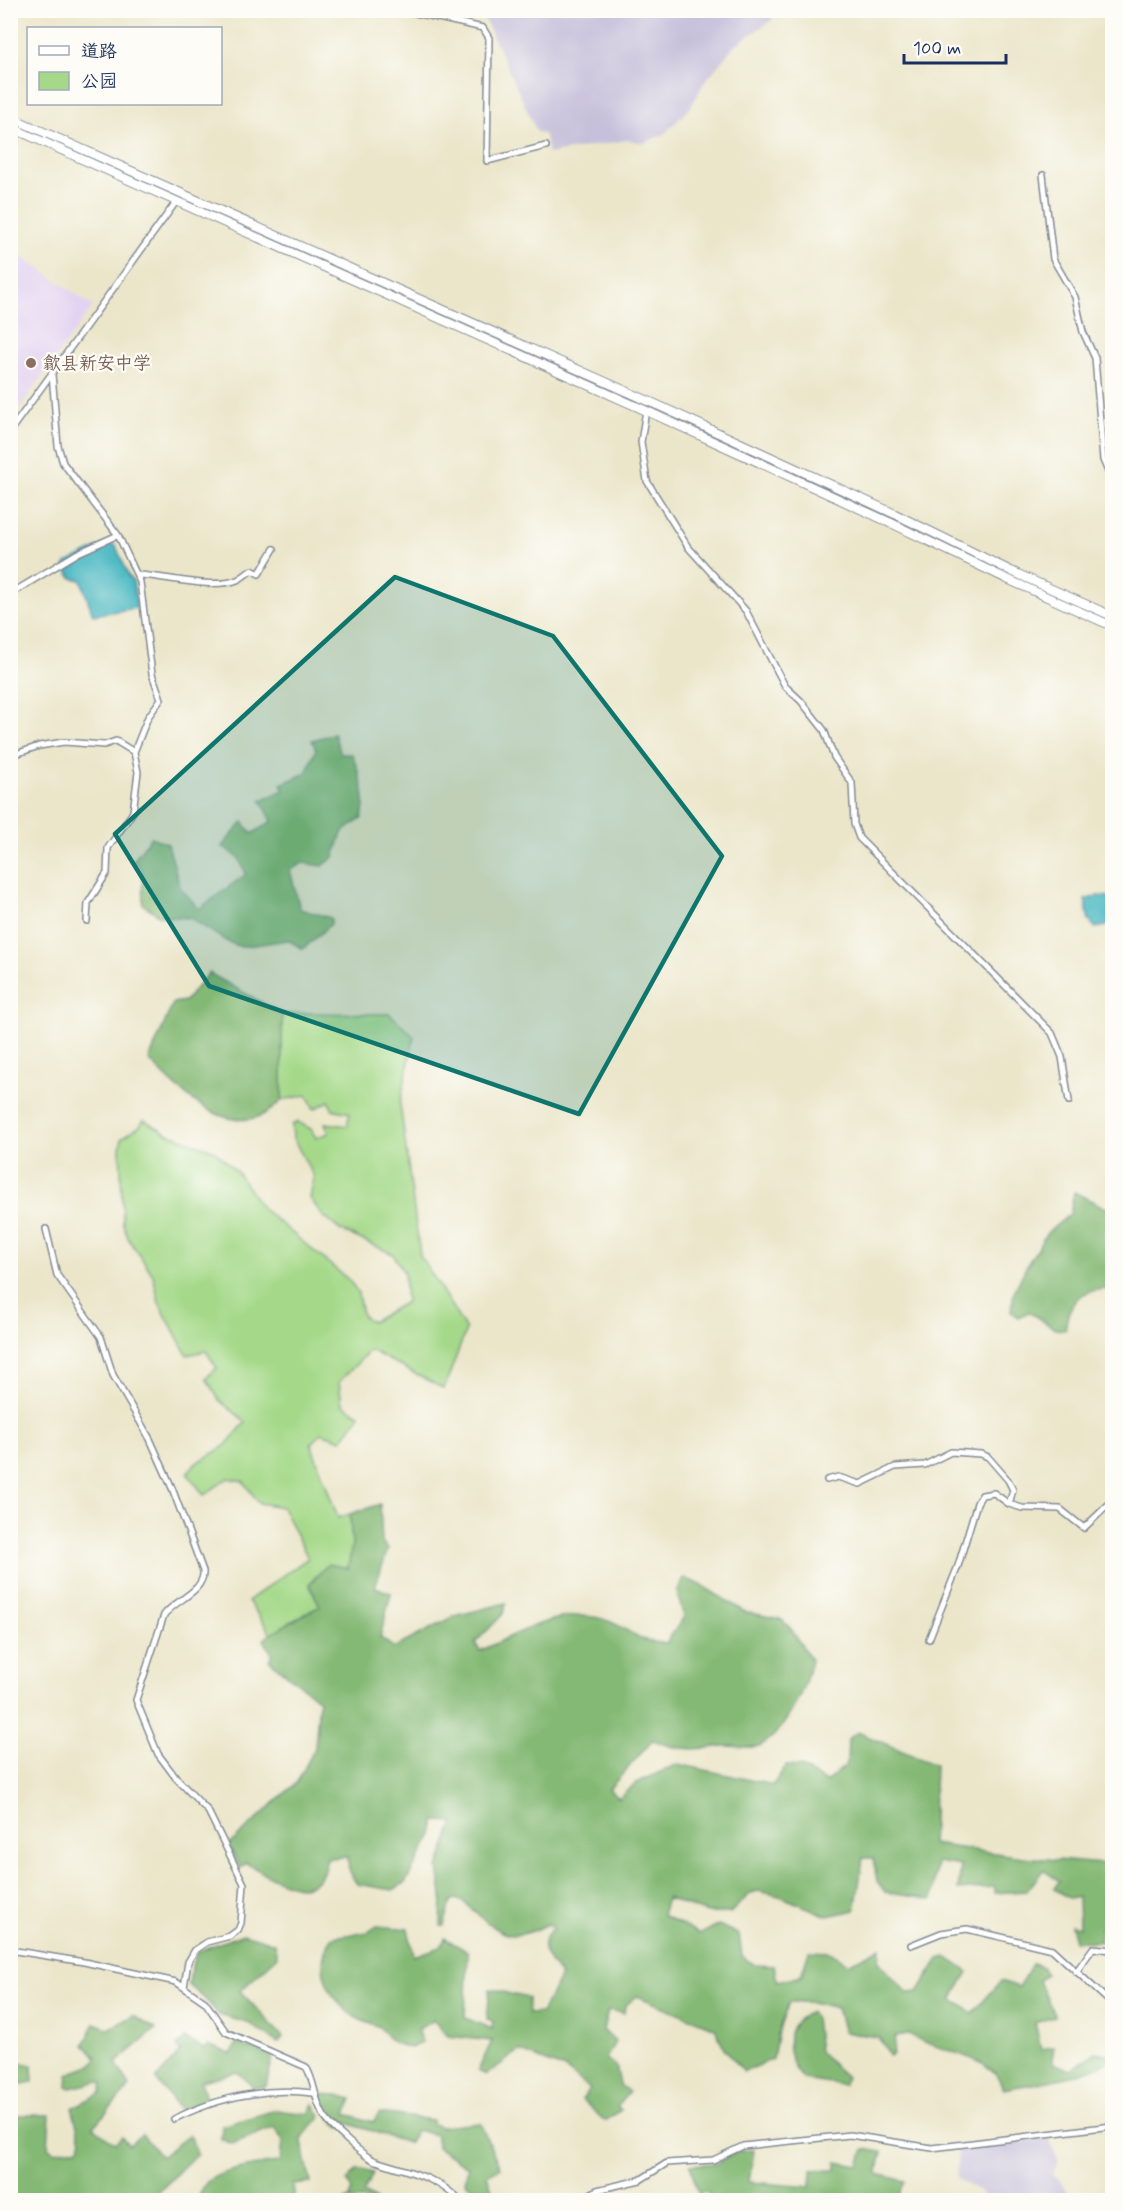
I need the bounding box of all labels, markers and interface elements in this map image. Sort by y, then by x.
legend [27,27,222,105]
scale bar [904,27,1006,65]
text: 100 m [913,37,961,61]
text: 道路 [81,40,117,64]
text: 公园 [81,70,117,94]
place label: 歙县新安中学 [43,352,151,376]
marker: 歙县新安中学 [24,356,38,370]

